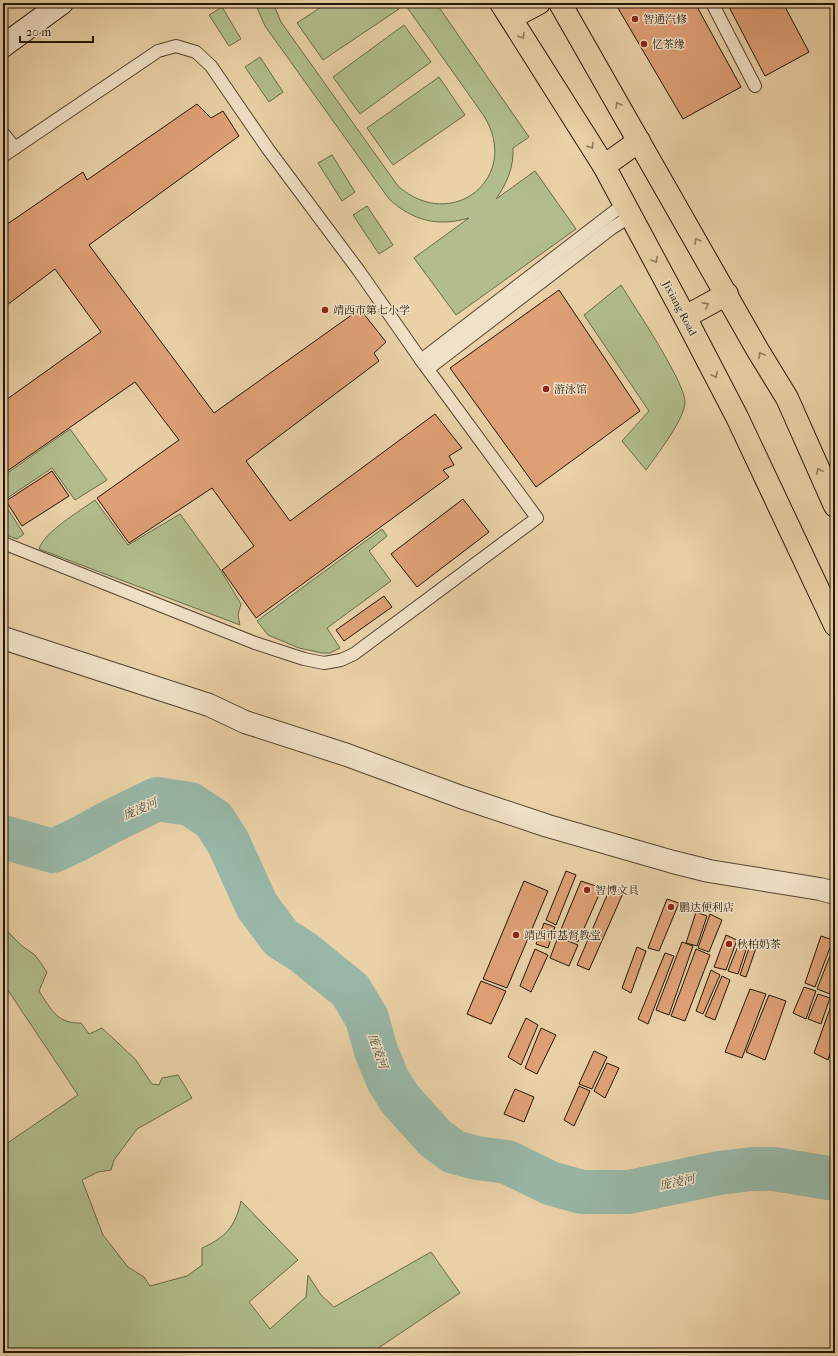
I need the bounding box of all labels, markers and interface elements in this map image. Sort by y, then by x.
place label: 智通汽修 [643,13,687,26]
marker: 智通汽修 [630,14,640,24]
scale bar [20,18,93,44]
text: 20 m [26,25,51,39]
one-way arrow [518,32,525,39]
place label: 忆茶缘 [652,38,685,51]
marker: 忆茶缘 [639,39,649,49]
one-way arrow [615,102,622,109]
one-way arrow [587,142,594,149]
one-way arrow [695,238,702,246]
one-way arrow [650,255,657,263]
street label: Jixiang Road [659,278,700,339]
one-way arrow [702,303,709,310]
place label: 靖西市第七小学 [333,304,410,317]
marker: 靖西市第七小学 [320,305,330,315]
one-way arrow [758,352,765,359]
one-way arrow [710,371,717,378]
place label: 游泳馆 [554,383,587,396]
marker: 游泳馆 [541,384,551,394]
one-way arrow [816,467,824,475]
water label: 庞凌河 [121,795,161,822]
place label: 智博文具 [595,884,639,897]
marker: 智博文具 [582,885,592,895]
place label: 鹏达便利店 [679,901,734,914]
marker: 鹏达便利店 [666,902,676,912]
place label: 靖西市基督教堂 [524,929,601,942]
marker: 靖西市基督教堂 [511,930,521,940]
place label: 秋柏奶茶 [737,938,781,951]
marker: 秋柏奶茶 [724,939,734,949]
water label: 庞凌河 [366,1032,391,1072]
water label: 庞凌河 [658,1171,698,1193]

